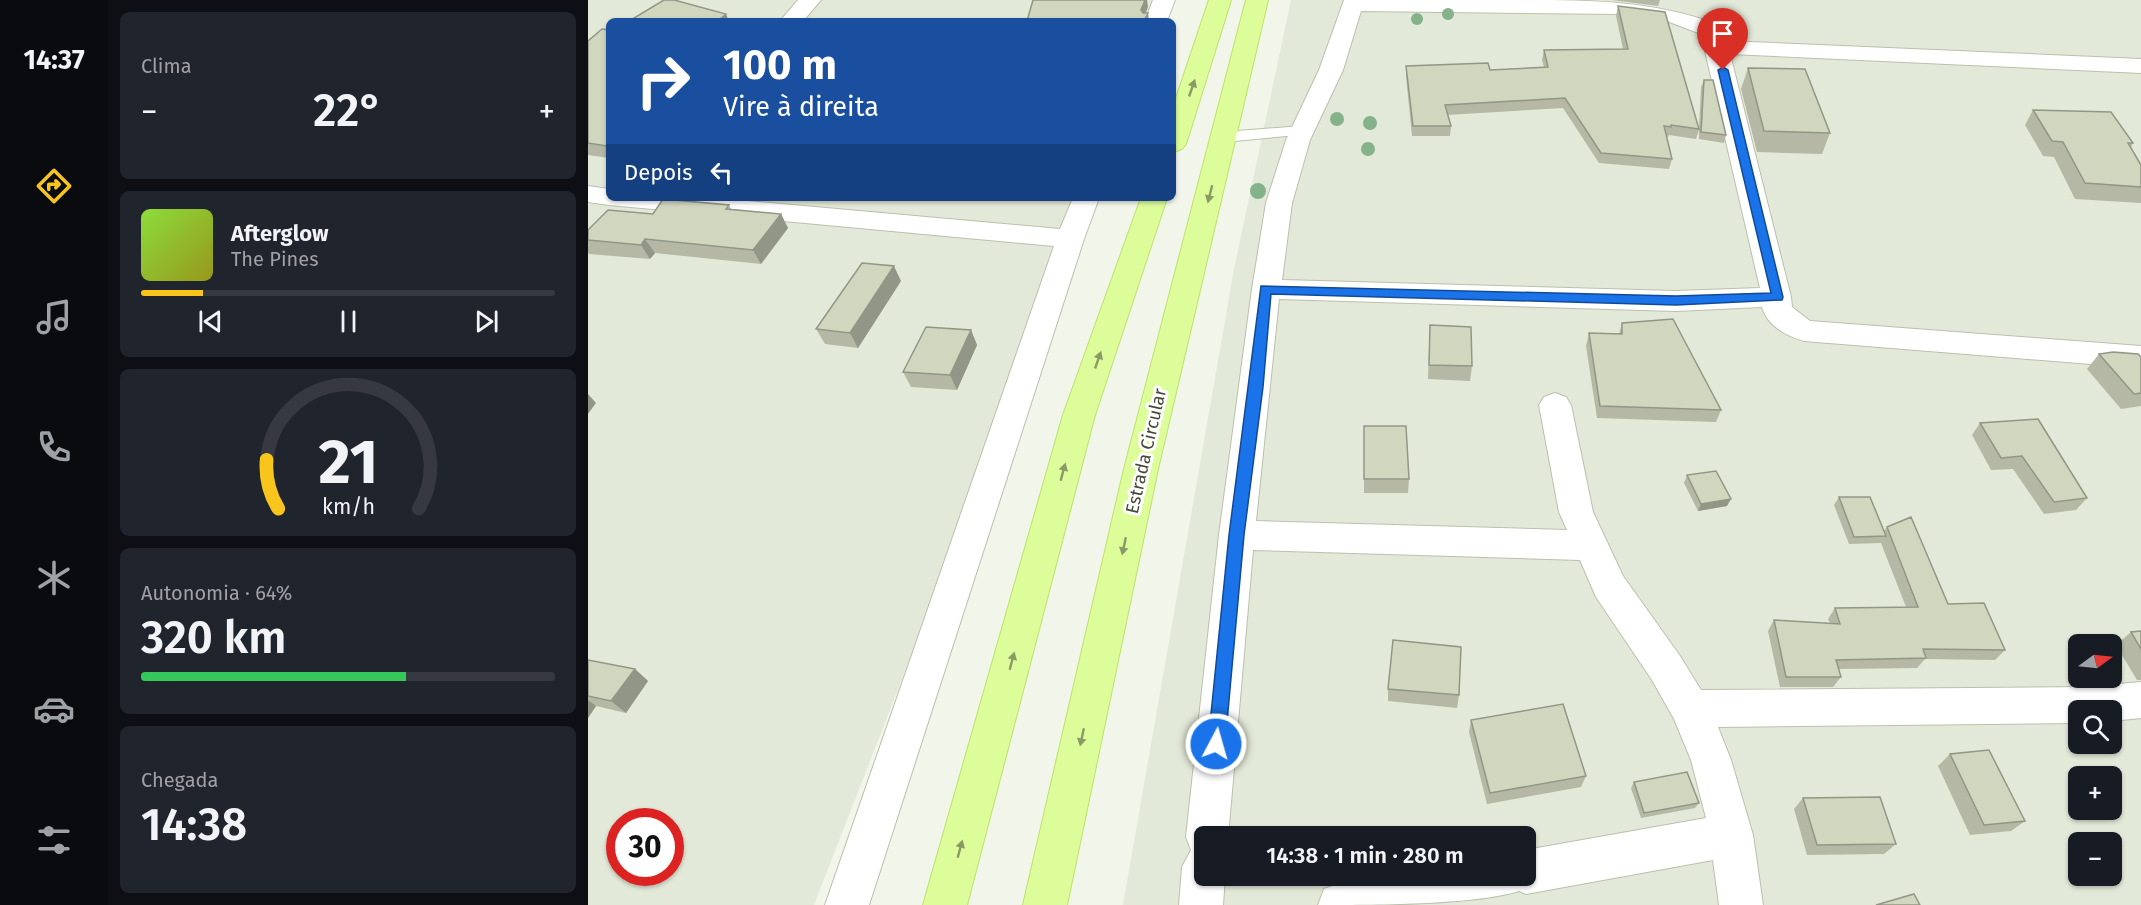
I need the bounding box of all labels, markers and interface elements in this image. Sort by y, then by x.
pin [1697,8,1748,70]
icon: arrive [1706,17,1739,50]
text: 100 m [723,40,837,90]
icon: right [624,42,702,120]
text: 14:37 [23,44,85,76]
text: Clima [141,54,192,78]
one-way arrow [1188,79,1198,97]
text: 22° [313,84,383,138]
text: Vire à direita [723,91,879,123]
text: − [141,92,158,132]
text: + [539,92,555,132]
icon: left [705,156,738,189]
text: Depois [624,159,693,186]
icon: directions [33,165,75,207]
one-way arrow [1205,185,1214,203]
text: Afterglow [231,220,328,247]
text: The Pines [231,247,318,271]
icon: music [33,296,75,338]
icon: previous [194,305,227,338]
icon: pause [332,305,365,338]
icon: next [470,305,503,338]
one-way arrow [1094,351,1104,369]
street label: Estrada Circular [1121,386,1171,516]
icon: phone [33,426,75,468]
text: 21 [318,426,378,501]
one-way arrow [1059,463,1069,482]
text: km/h [321,495,375,521]
one-way arrow [1119,537,1128,556]
icon: climate [33,557,75,599]
text: Autonomia · 64% [141,581,292,605]
text: 320 km [141,611,286,665]
north arrow [2068,634,2122,688]
map controls [2068,634,2122,886]
one-way arrow [1008,651,1017,669]
icon: car [33,688,75,730]
button: search [2068,700,2122,754]
position arrow [1184,712,1248,776]
one-way arrow [1077,727,1086,746]
button: + [2068,766,2122,820]
text: Chegada [141,768,218,792]
text: 14:38 [141,798,247,852]
speed limit sign: 30 [606,808,684,886]
icon: filters [33,819,75,861]
button: − [2068,832,2122,886]
one-way arrow [956,839,965,857]
text: 14:38 · 1 min · 280 m [1266,842,1464,869]

